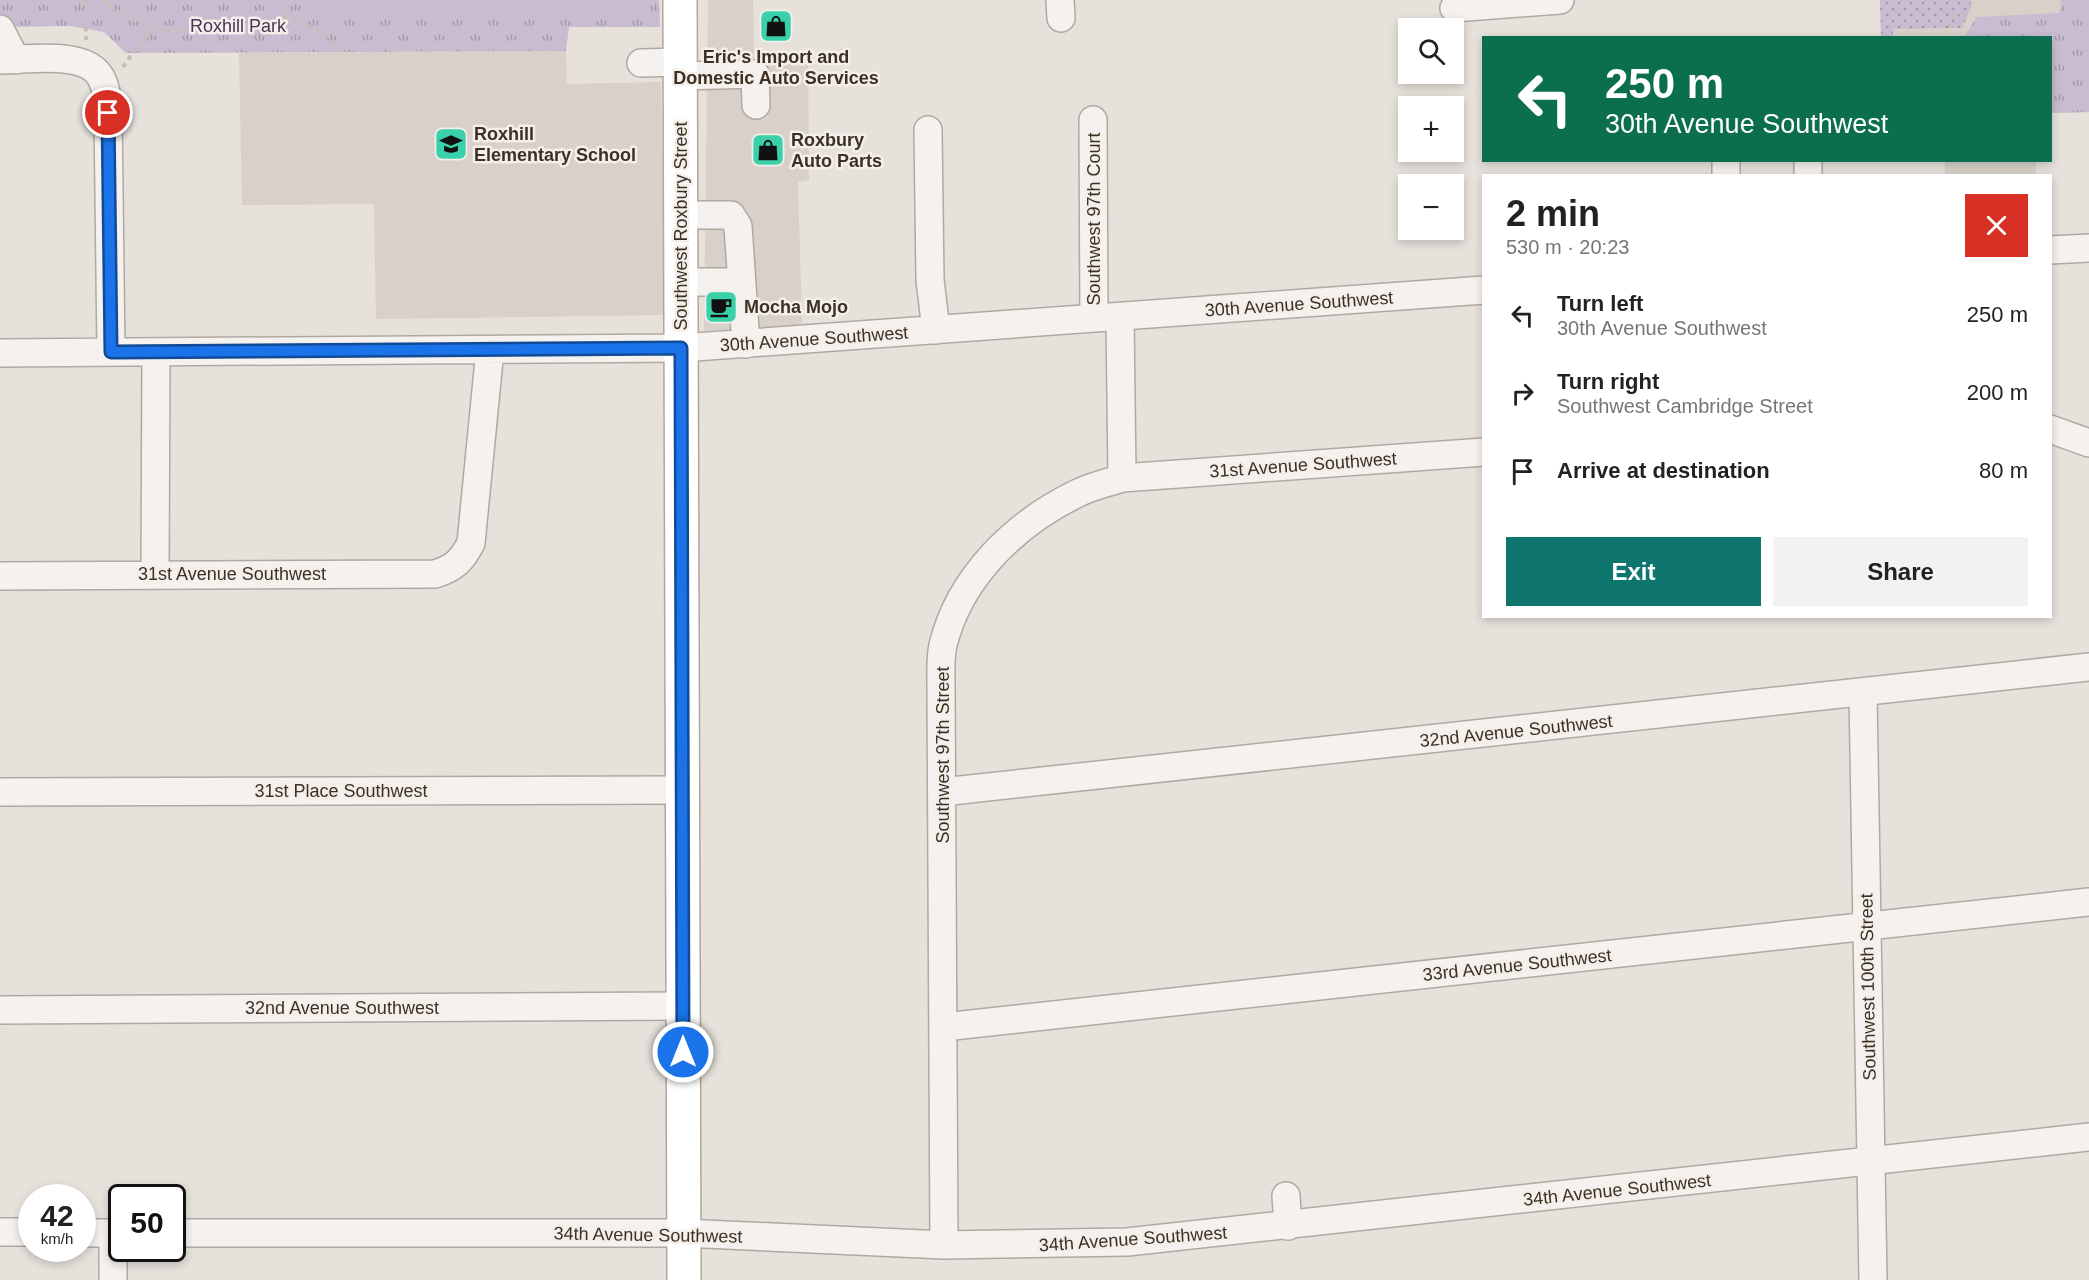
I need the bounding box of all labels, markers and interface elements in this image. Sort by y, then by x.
shop icon: Eric's Import and Domestic Auto Services [758,8,794,44]
park label: Roxhill Park [190,16,287,36]
map controls [1398,18,1464,240]
button: search [1398,18,1464,84]
place label: Eric's Import and Domestic Auto Services [673,47,879,88]
icon: left [1506,60,1584,138]
text: 250 m [1605,60,1724,107]
pin [82,87,133,138]
icon: arrive [91,96,124,129]
button: + [1398,96,1464,162]
text: 30th Avenue Southwest [1605,109,1888,139]
street label: Southwest Roxbury Street [671,121,691,331]
place label: Roxhill Elementary School [474,124,636,165]
school or university icon: Roxhill Elementary School [433,126,469,162]
place label: Roxbury Auto Parts [791,130,882,171]
shop icon: Roxbury Auto Parts [750,132,786,168]
street label: Southwest 97th Court [1084,132,1104,306]
button: − [1398,174,1464,240]
text: 2 min [1506,193,1600,234]
button: close [1965,194,2028,257]
text: 530 m · 20:23 [1506,236,1629,258]
street label: 30th Avenue Southwest [1204,287,1394,321]
cafe icon: Mocha Mojo [703,289,739,325]
text: Turn left [1557,291,1643,316]
place label: Mocha Mojo [744,297,848,317]
icon: left [1506,299,1539,332]
text: 250 m [1967,302,2028,327]
text: 30th Avenue Southwest [1557,317,1767,339]
street label: 30th Avenue Southwest [719,322,909,356]
text: Turn right [1557,369,1659,394]
icon: right [1506,377,1539,410]
text: 200 m [1967,380,2028,405]
text: Southwest Cambridge Street [1557,395,1813,417]
street label: 31st Avenue Southwest [1209,448,1397,482]
icon: arrive [1506,455,1539,488]
text: Arrive at destination [1557,458,1770,483]
text: 80 m [1979,458,2028,483]
button: Exit [1506,537,1761,606]
button: Share [1773,537,2028,606]
street label: 31st Avenue Southwest [138,564,326,584]
street label: Southwest 97th Street [933,666,953,844]
street label: 32nd Avenue Southwest [1419,711,1613,751]
street label: 31st Place Southwest [254,781,428,801]
street label: Southwest 100th Street [1856,893,1880,1081]
street label: 33rd Avenue Southwest [1422,945,1612,985]
street label: 32nd Avenue Southwest [245,998,439,1018]
position arrow [651,1020,715,1084]
street label: 34th Avenue Southwest [1522,1170,1712,1210]
speed limit sign: 50 [108,1184,186,1262]
text: 42 [40,1199,74,1232]
street label: 34th Avenue Southwest [1038,1222,1228,1256]
street label: 34th Avenue Southwest [553,1223,743,1247]
text: km/h [41,1230,73,1247]

